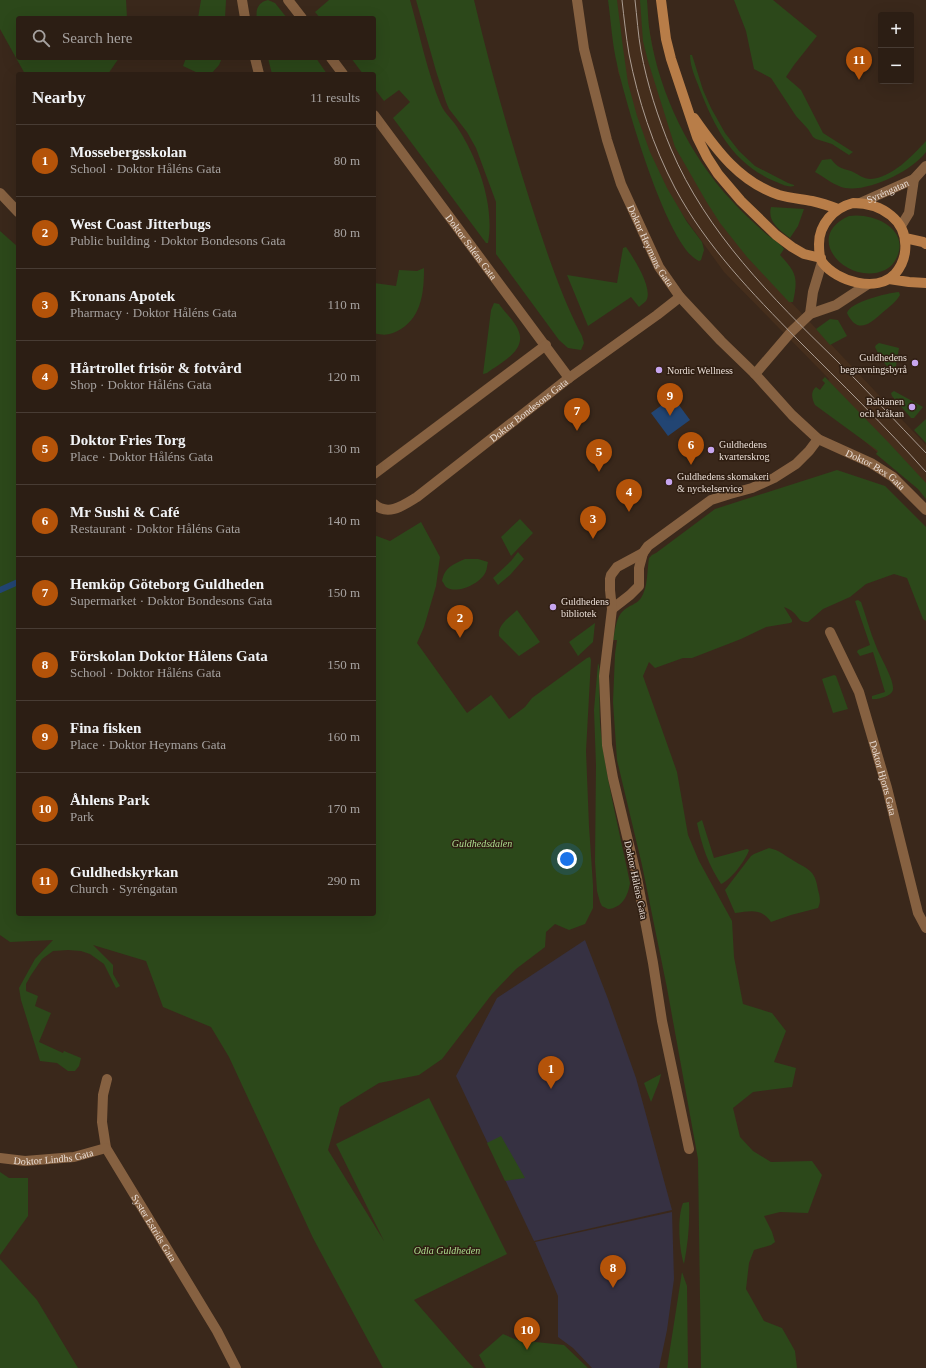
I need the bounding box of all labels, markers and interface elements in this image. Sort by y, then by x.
map controls [878,12,914,84]
button: + [878,12,914,48]
search box [16,16,376,60]
icon: search [30,27,52,49]
text: Search here [62,30,132,46]
pin: 11 [846,47,872,80]
button: − [878,48,914,84]
text: Nearby [32,88,86,107]
text: 11 results [310,90,360,105]
text: Mossebergsskolan [70,144,187,160]
text: 1 [42,153,48,168]
text: 80 m [334,153,360,168]
text: School · Doktor Håléns Gata [70,161,221,176]
street label: Syréngatan [865,177,910,205]
street label: Doktor Heymans Gata [626,203,677,289]
street label: Doktor Saléns Gata [444,212,500,282]
text: West Coast Jitterbugs [70,216,211,232]
text: 2 [42,225,48,240]
text: 80 m [334,225,360,240]
text: Public building · Doktor Bondesons Gata [70,233,286,248]
text: Kronans Apotek [70,288,175,304]
text: 3 [42,297,48,312]
text: 110 m [328,297,360,312]
text: Pharmacy · Doktor Håléns Gata [70,305,237,320]
place label: Guldhedens begravningsbyrå [840,352,908,375]
marker: Guldhedens begravningsbyrå [910,358,920,368]
text: Hårtrollet frisör & fotvård [70,360,241,376]
marker: Nordic Wellness [654,365,664,375]
place label: Nordic Wellness [667,365,733,376]
text: 4 [42,369,48,384]
text: 120 m [327,369,360,384]
street label: Doktor Bondesons Gata [487,375,570,444]
text: Shop · Doktor Håléns Gata [70,377,212,392]
pin: 9 [657,383,683,416]
place label: Babianen och kråkan [860,396,904,419]
pin: 7 [564,398,590,431]
marker: Babianen och kråkan [907,402,917,412]
text: Doktor Fries Torg [70,432,186,448]
pin: 6 [678,432,704,465]
pin: 5 [586,439,612,472]
place label: Guldhedens kvarterskrog [719,439,770,462]
text: 5 [42,441,48,456]
text: 130 m [327,441,360,456]
marker: Guldhedens kvarterskrog [706,445,716,455]
street label: Doktor Bex Gata [844,447,908,492]
text: Place · Doktor Håléns Gata [70,449,213,464]
place label: Guldhedens skomakeri & nyckelservice [677,471,769,494]
marker: Guldhedens skomakeri & nyckelservice [664,477,674,487]
pin: 4 [616,479,642,512]
text: Mr Sushi & Café [70,504,179,520]
pin: 3 [580,506,606,539]
text: 6 [42,513,48,528]
text: 140 m [327,513,360,528]
text: Restaurant · Doktor Håléns Gata [70,521,240,536]
text: Hemköp Göteborg Guldheden [70,576,264,592]
text: 7 [42,585,48,600]
text: 150 m [327,585,360,600]
text: Supermarket · Doktor Bondesons Gata [70,593,272,608]
place label: Guldhedens bibliotek [561,596,609,619]
marker: Guldhedens bibliotek [548,602,558,612]
pin: 2 [447,605,473,638]
text: Förskolan Doktor Hålens Gata [70,648,268,664]
text: 8 [42,657,48,672]
text: 150 m [327,657,360,672]
text: School · Doktor Håléns Gata [70,665,221,680]
text: Fina fisken [70,720,141,736]
text: 9 [42,729,48,744]
text: 160 m [327,729,360,744]
text: Place · Doktor Heymans Gata [70,737,226,752]
street label: Doktor Hjorts Gata [868,739,899,817]
text: Åhlens Park [70,792,150,808]
text: 10 [39,801,52,816]
text: 170 m [327,801,360,816]
text: Park [70,809,94,824]
park label: Guldhedsdalen [452,838,512,849]
street label: Doktor Håléns Gata [622,840,650,921]
your location [557,849,577,869]
text: Guldhedskyrkan [70,864,178,880]
text: 11 [39,873,51,888]
text: 290 m [327,873,360,888]
text: Church · Syréngatan [70,881,178,896]
pin: 1 [538,1056,564,1089]
street label: Doktor Lindhs Gata [13,1146,95,1167]
street label: Syster Estrids Gata [130,1192,179,1264]
park label: Odla Guldheden [414,1245,480,1256]
pin: 8 [600,1255,626,1288]
pin: 10 [514,1317,540,1350]

